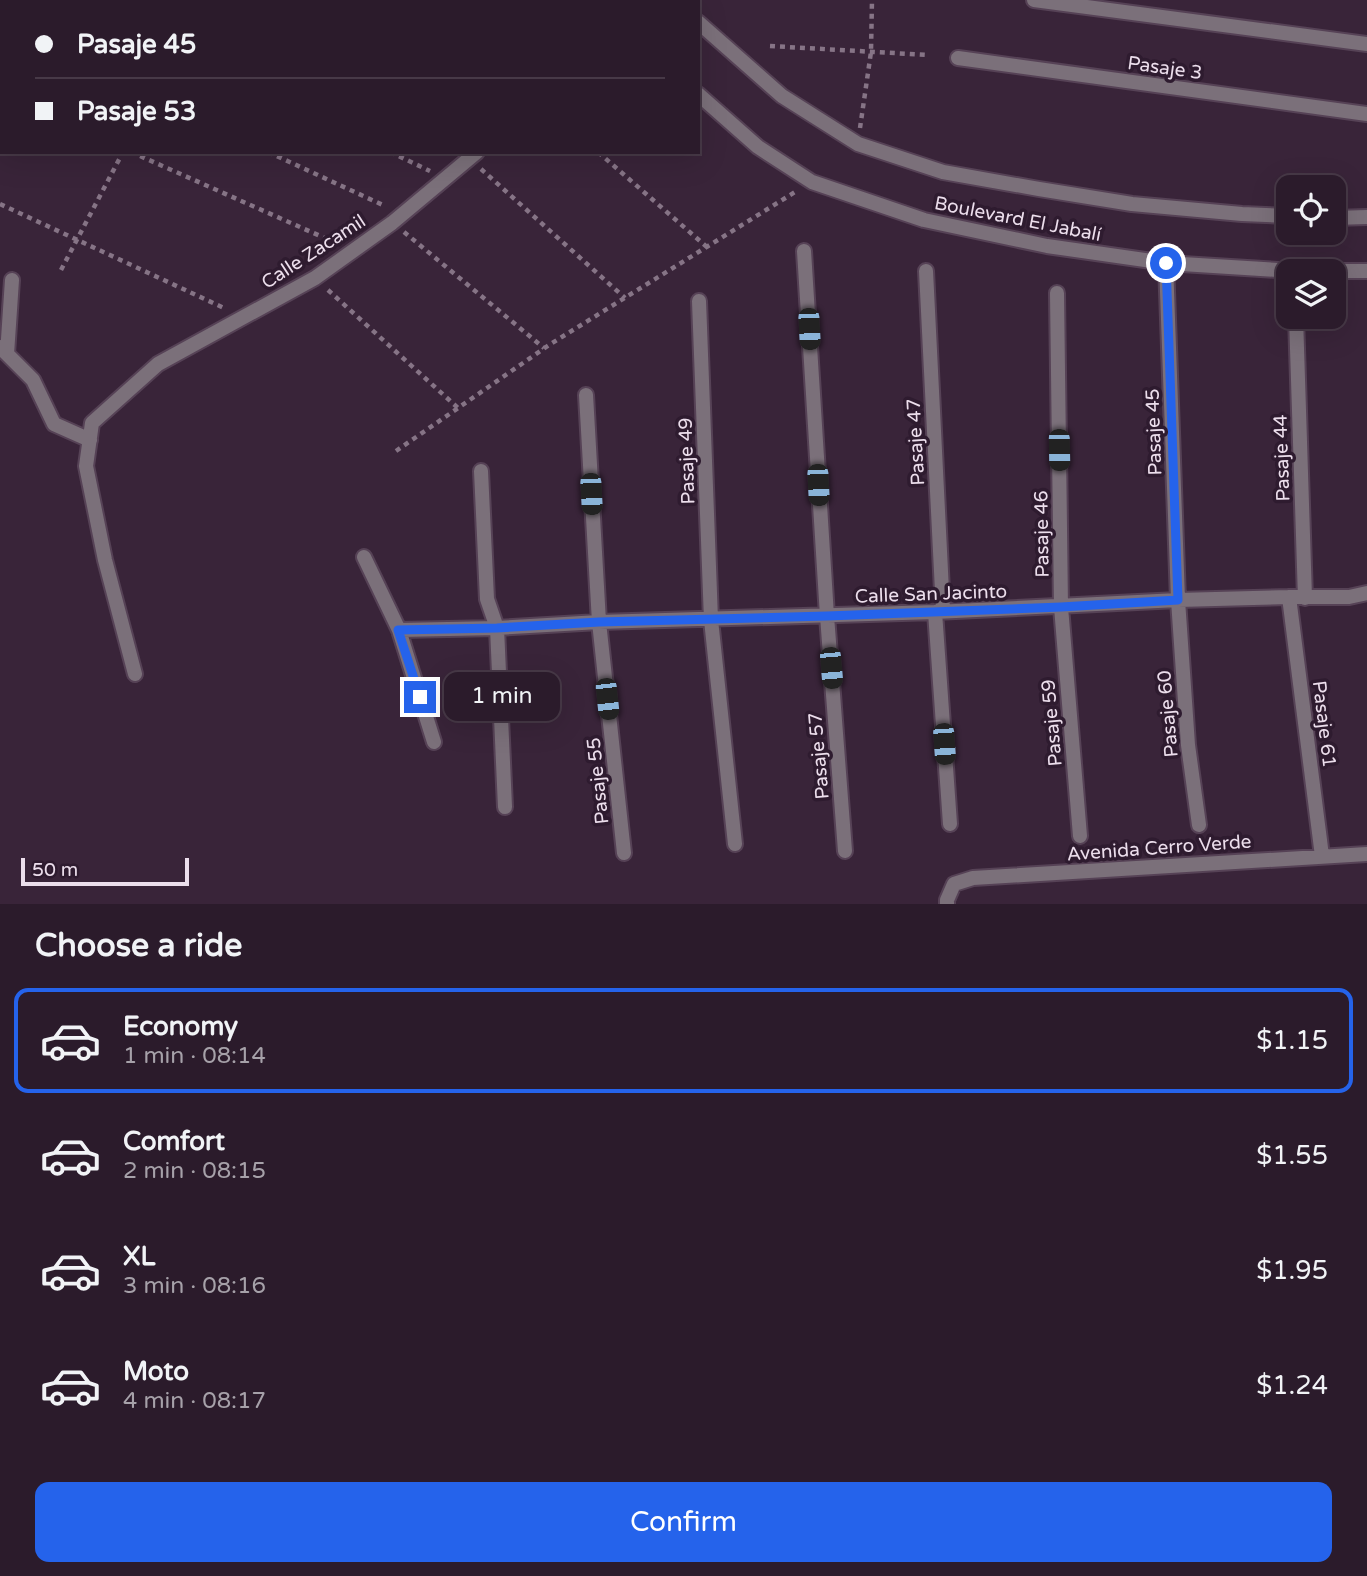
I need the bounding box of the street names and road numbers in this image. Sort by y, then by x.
street label: Pasaje 3 [1126,52,1204,84]
street label: Boulevard El Jabalí [932,192,1103,246]
street label: Calle Zacamil [257,210,370,294]
street label: Pasaje 45 [1141,388,1167,476]
street label: Pasaje 47 [903,398,929,486]
street label: Pasaje 44 [1269,414,1295,502]
street label: Pasaje 49 [674,417,700,505]
street label: Pasaje 46 [1030,490,1054,578]
street label: Calle San Jacinto [855,580,1008,608]
street label: Pasaje 60 [1153,669,1183,758]
street label: Pasaje 59 [1037,679,1067,767]
street label: Pasaje 61 [1308,680,1340,769]
street label: Pasaje 57 [804,712,834,800]
street label: Pasaje 55 [583,736,613,825]
street label: Avenida Cerro Verde [1066,831,1252,865]

